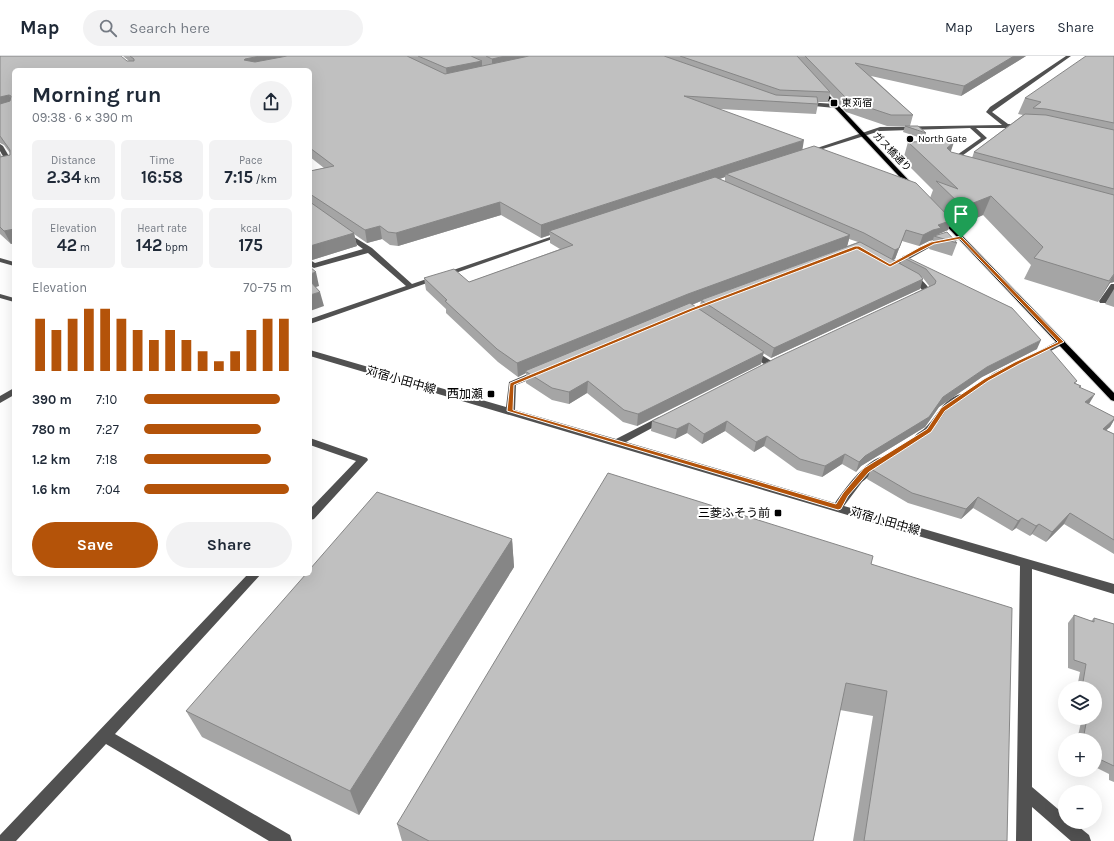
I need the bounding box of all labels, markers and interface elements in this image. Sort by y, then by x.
search box [83,10,363,46]
text: Map [20,17,59,39]
icon: search [97,17,119,39]
text: Search here [129,19,210,37]
text: Map [945,19,973,36]
text: Layers [995,19,1035,36]
text: Share [1057,19,1094,36]
button: share [250,81,292,123]
text: Morning run [32,82,161,108]
place label: 東苅宿 [842,97,872,109]
marker: 東苅宿 [829,98,839,108]
text: 09:38 · 6 × 390 m [32,110,133,125]
street label: ガス橋通り [870,130,914,174]
place label: North Gate [918,133,967,145]
marker: North Gate [905,134,915,144]
text: Distance [51,154,96,167]
text: Time [150,154,174,167]
text: Pace [239,154,262,167]
text: 2.34 [46,167,81,187]
text: 16:58 [141,167,183,187]
text: 7:15 [224,167,253,187]
text: km [81,173,100,186]
text: /km [253,173,277,186]
pin [944,197,978,238]
icon: arrive [950,203,972,225]
text: Elevation [50,222,97,235]
text: Heart rate [137,222,187,235]
text: kcal [240,222,261,235]
text: 42 [57,235,77,255]
text: 142 [136,235,162,255]
text: 175 [238,235,263,255]
text: m [77,241,90,254]
text: bpm [162,241,188,254]
text: Elevation [32,280,87,295]
text: 70–75 m [243,280,292,295]
street label: 苅宿小田中線 [364,363,438,397]
place label: 西加瀬 [447,387,483,401]
marker: 西加瀬 [486,389,496,399]
text: 390 m [32,392,72,407]
text: 7:10 [96,392,117,407]
text: 780 m [32,422,71,437]
text: 7:27 [96,422,119,437]
text: 1.2 km [32,452,71,467]
text: 7:18 [96,452,117,467]
text: 1.6 km [32,482,71,497]
text: 7:04 [96,482,120,497]
street label: 苅宿小田中線 [848,504,922,538]
place label: 三菱ふそう前 [698,506,770,520]
marker: 三菱ふそう前 [773,508,783,518]
button: Save [32,522,158,568]
button: Share [166,522,292,568]
map controls [1058,681,1102,829]
button: layers [1058,681,1102,725]
button: + [1058,733,1102,777]
button: − [1058,785,1102,829]

